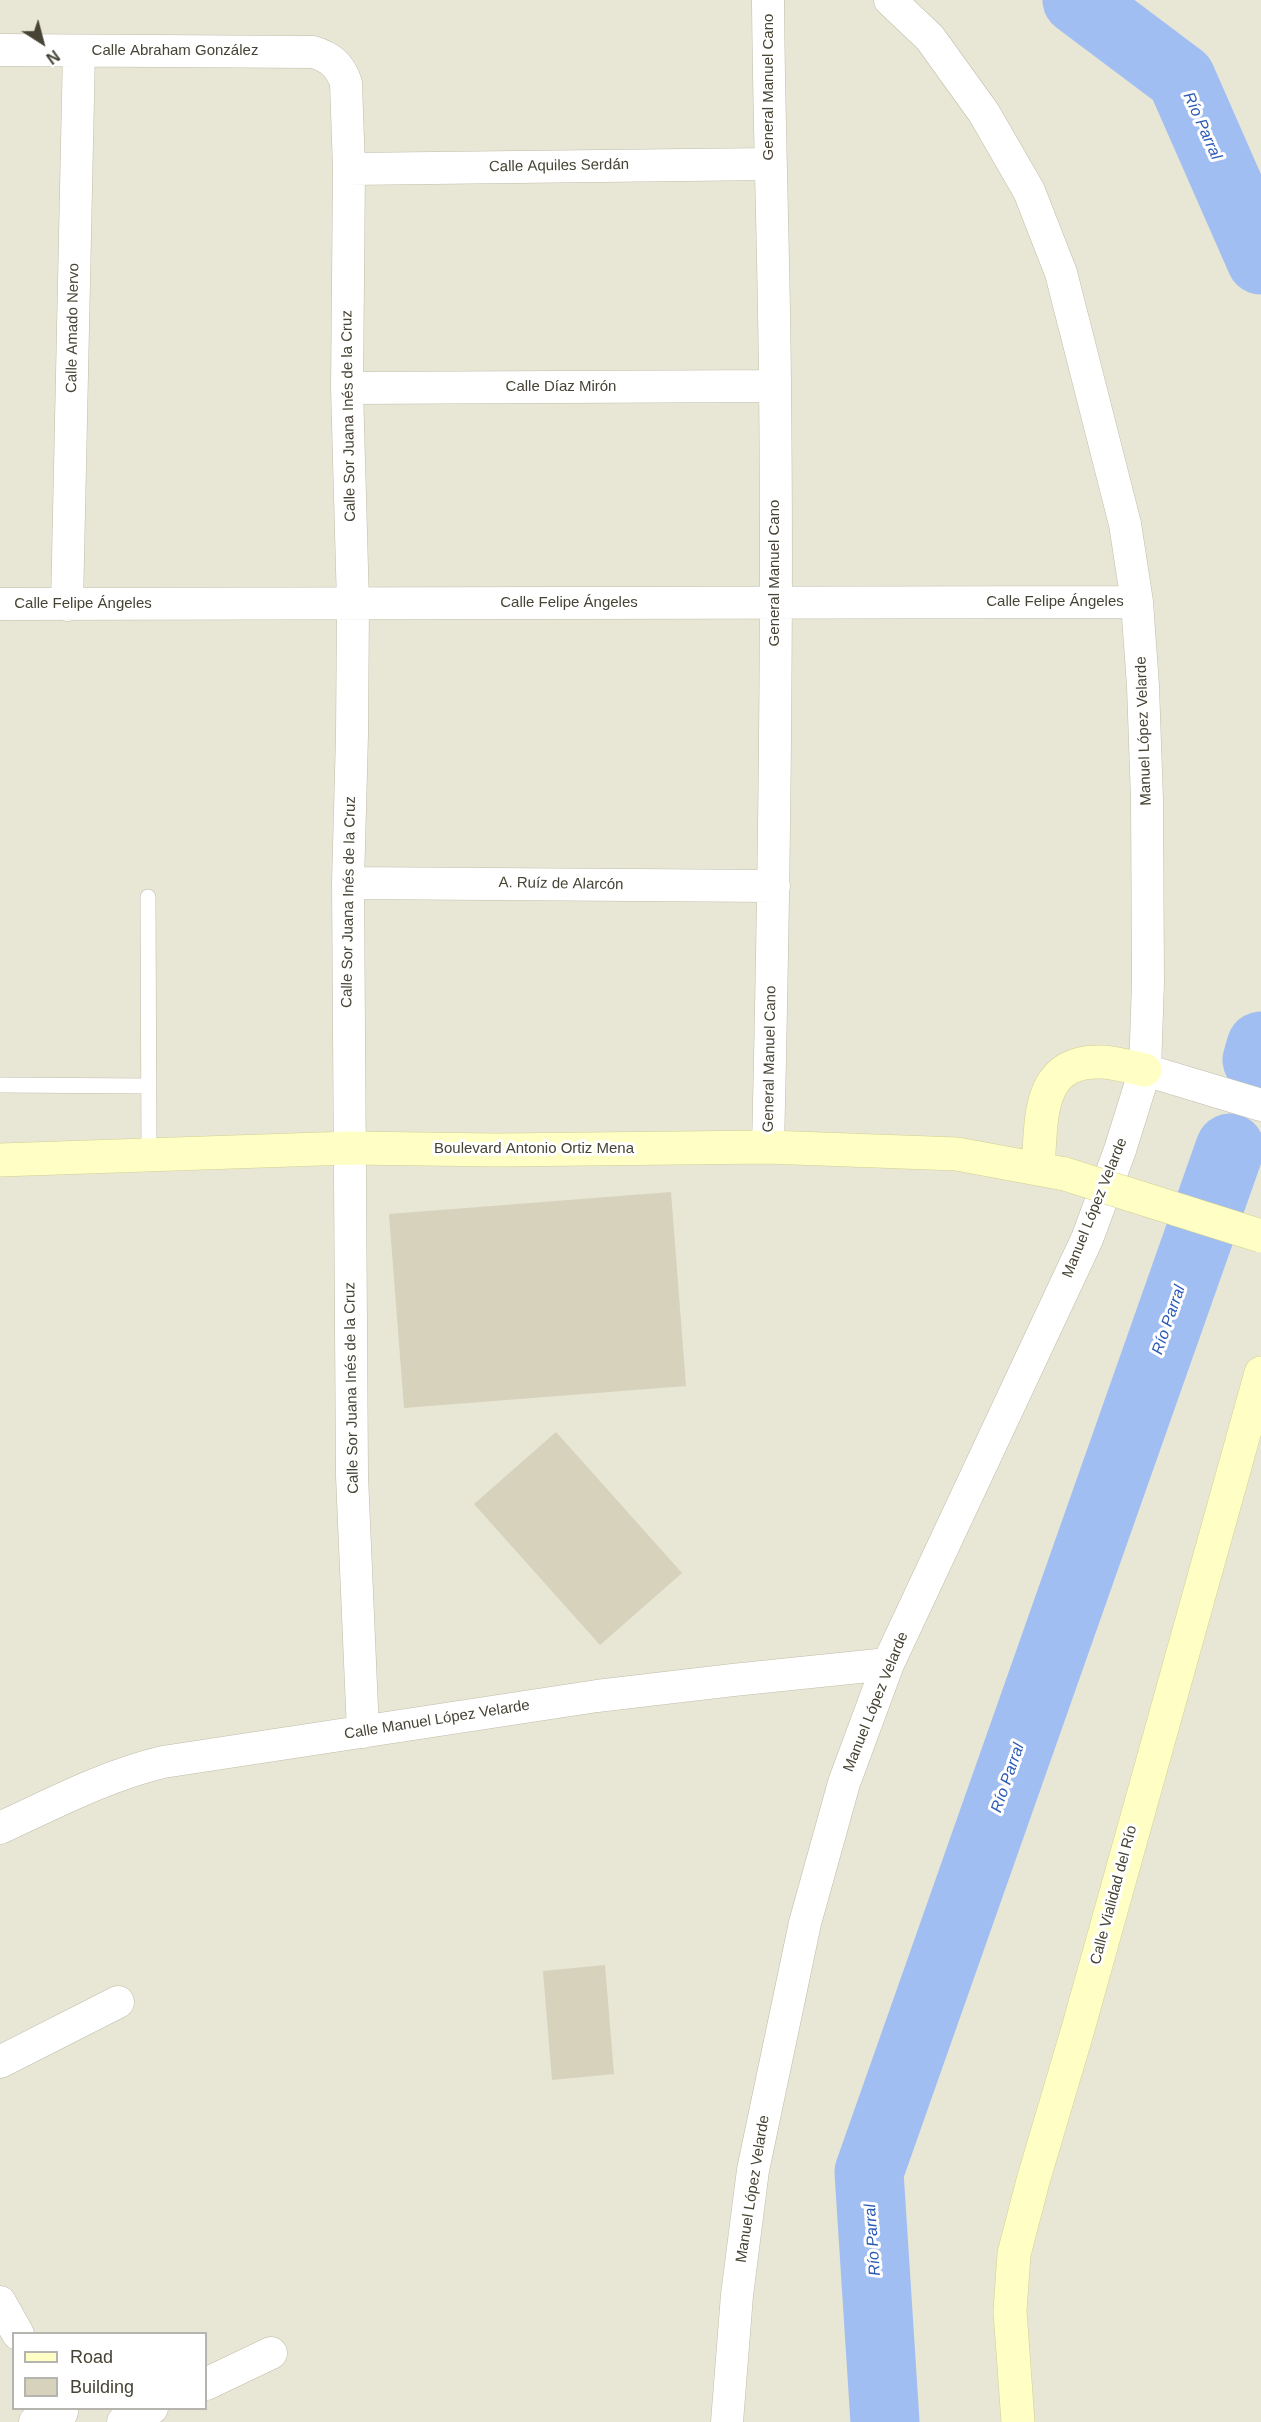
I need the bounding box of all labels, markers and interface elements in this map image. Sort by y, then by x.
north arrow [12,12,72,72]
street label: General Manuel Cano [760,14,778,160]
street label: Calle Abraham González [92,42,258,60]
text: N [43,47,63,67]
water label: Río Parral [1179,89,1225,163]
street label: Calle Aquiles Serdán [489,156,629,176]
street label: Calle Amado Nervo [63,263,83,393]
street label: Calle Sor Juana Inés de la Cruz [338,310,360,522]
street label: Calle Díaz Mirón [506,378,616,396]
street label: General Manuel Cano [766,500,784,646]
street label: Calle Felipe Ángeles [986,593,1124,611]
street label: Calle Felipe Ángeles [500,594,638,612]
street label: Calle Felipe Ángeles [14,595,152,613]
street label: Manuel López Velarde [1132,656,1156,806]
street label: Calle Sor Juana Inés de la Cruz [338,796,360,1008]
street label: A. Ruíz de Alarcón [498,874,624,894]
street label: General Manuel Cano [760,985,780,1133]
street label: Manuel López Velarde [1059,1135,1131,1281]
street label: Boulevard Antonio Ortiz Mena [434,1140,634,1158]
street label: Calle Sor Juana Inés de la Cruz [341,1282,363,1494]
water label: Río Parral [1148,1283,1190,1357]
street label: Manuel López Velarde [840,1629,912,1775]
street label: Calle Manuel López Velarde [343,1696,531,1744]
water label: Río Parral [987,1741,1029,1815]
street label: Calle Vialidad del Río [1087,1824,1141,1966]
street label: Manuel López Velarde [732,2114,774,2264]
water label: Río Parral [861,2203,885,2277]
legend [12,2332,207,2410]
text: Road [70,2347,113,2367]
text: Building [70,2377,134,2397]

